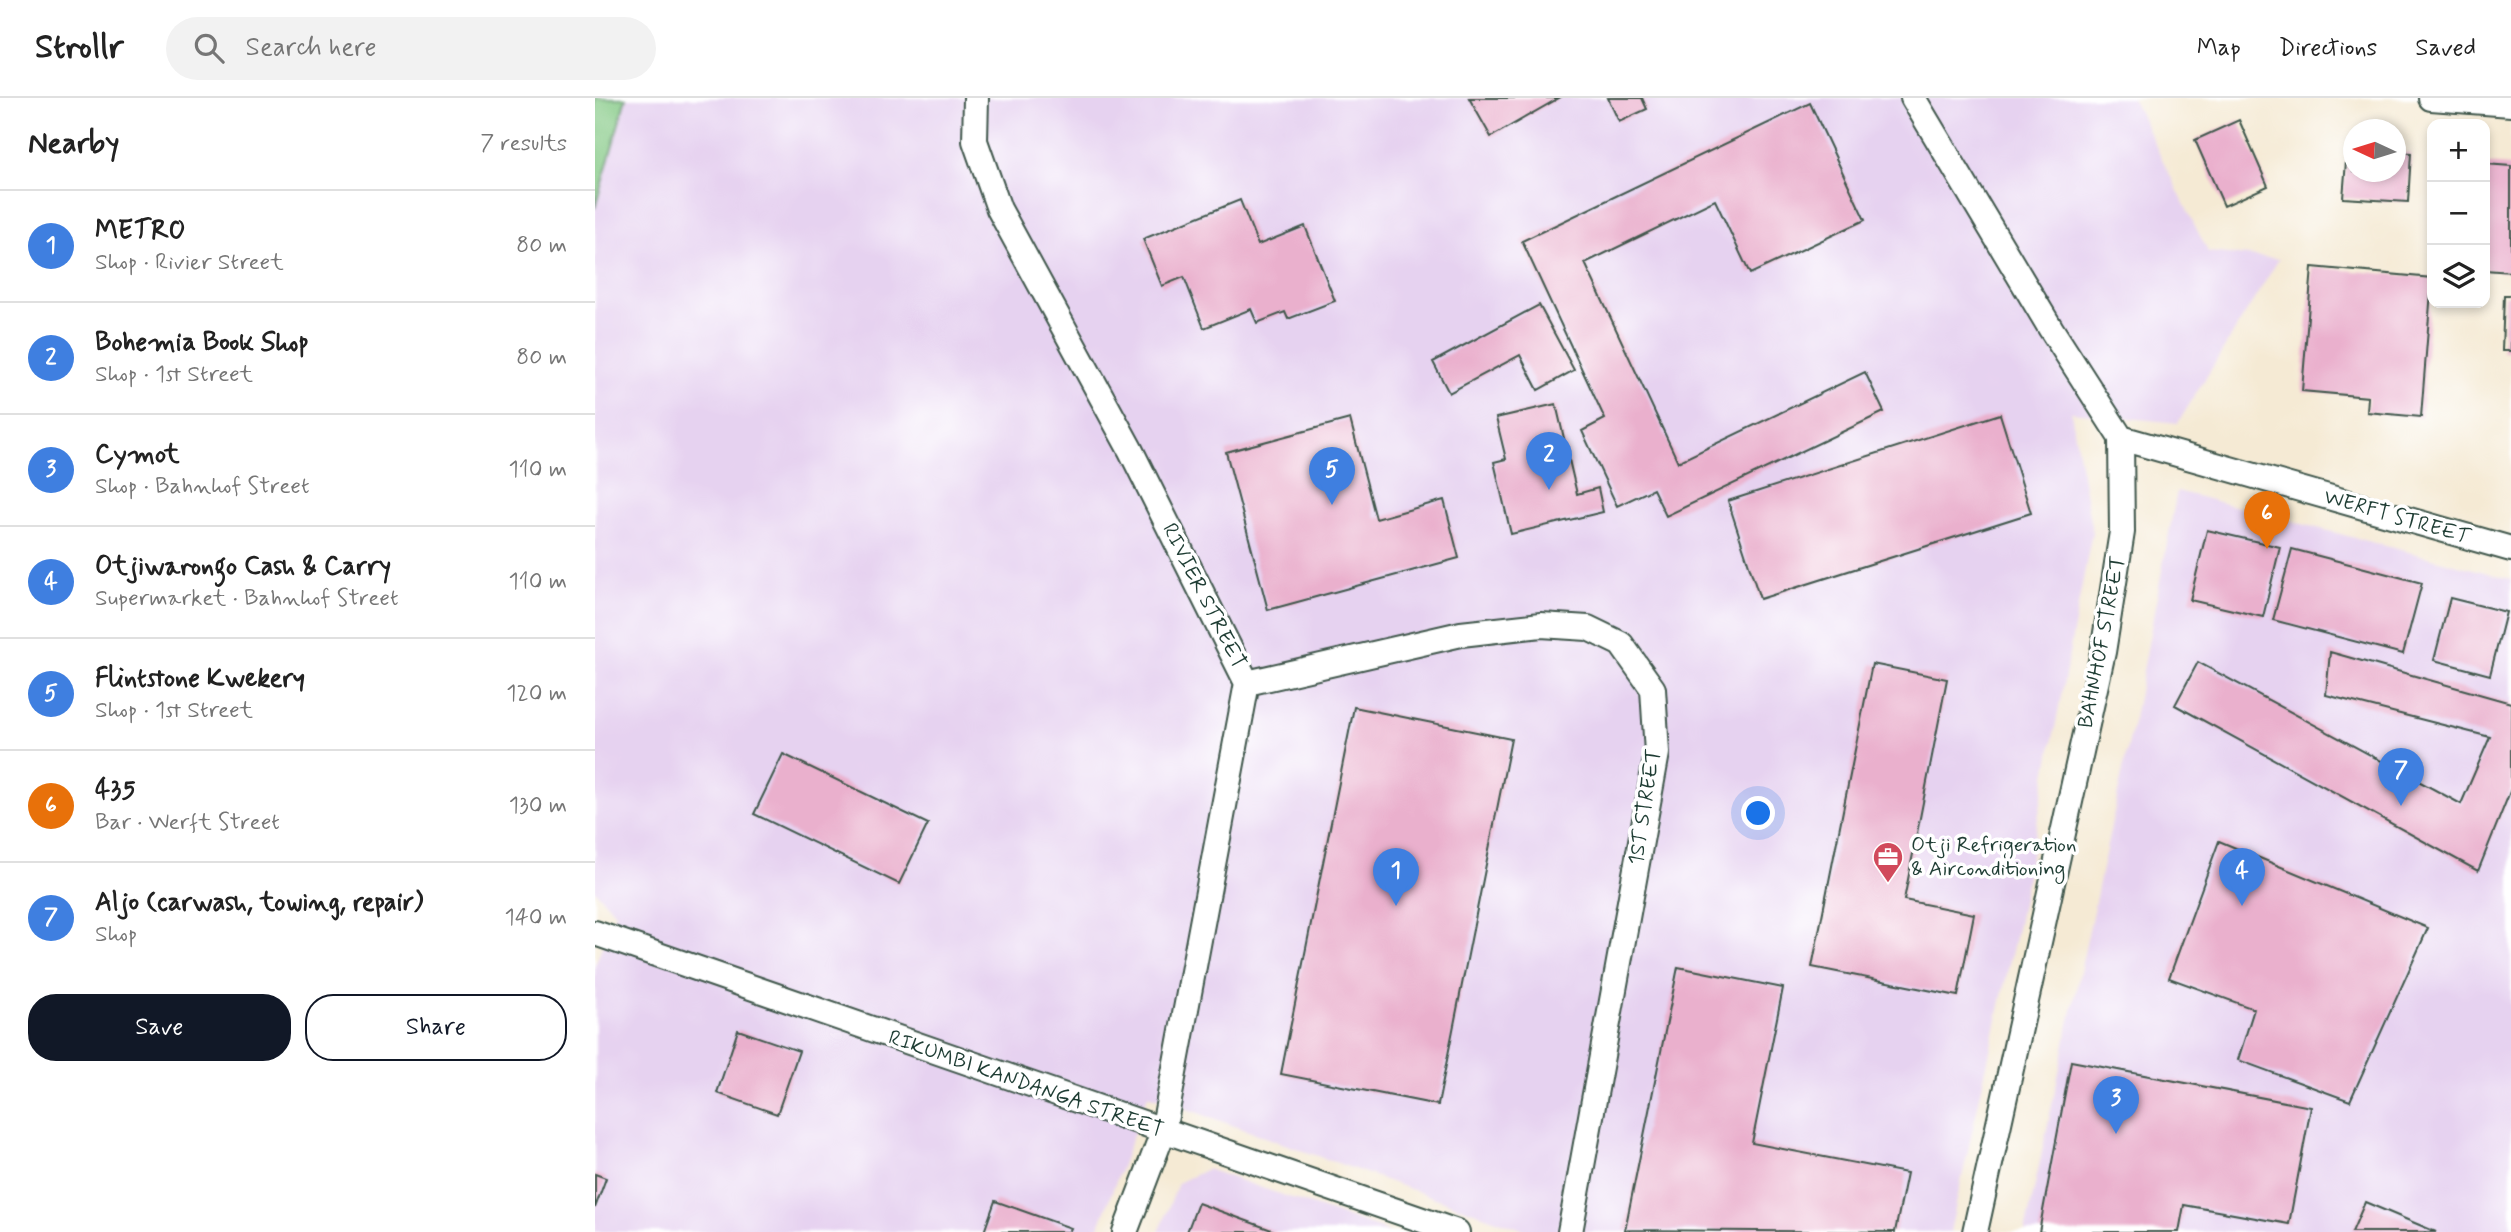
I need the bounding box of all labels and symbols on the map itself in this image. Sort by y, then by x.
north arrow [2343,119,2406,182]
pin: 2 [1526,432,1572,490]
pin: 5 [1309,447,1355,505]
street label: WERFT STREET [2321,483,2474,551]
pin: 6 [2244,491,2290,549]
street label: RIVIER STREET [1155,518,1253,674]
street label: BAHNHOF STREET [2072,554,2132,730]
street label: 1ST STREET [1622,747,1668,867]
pin: 7 [2378,748,2424,806]
your location [1741,796,1775,830]
place label: Otji Refrigeration & Airconditioning [1911,831,2077,884]
office icon: Otji Refrigeration & Airconditioning [1871,840,1905,884]
pin: 1 [1373,848,1419,906]
pin: 4 [2219,848,2265,906]
street label: RIKUMBI KANDANGA STREET [885,1024,1167,1144]
pin: 3 [2093,1076,2139,1134]

